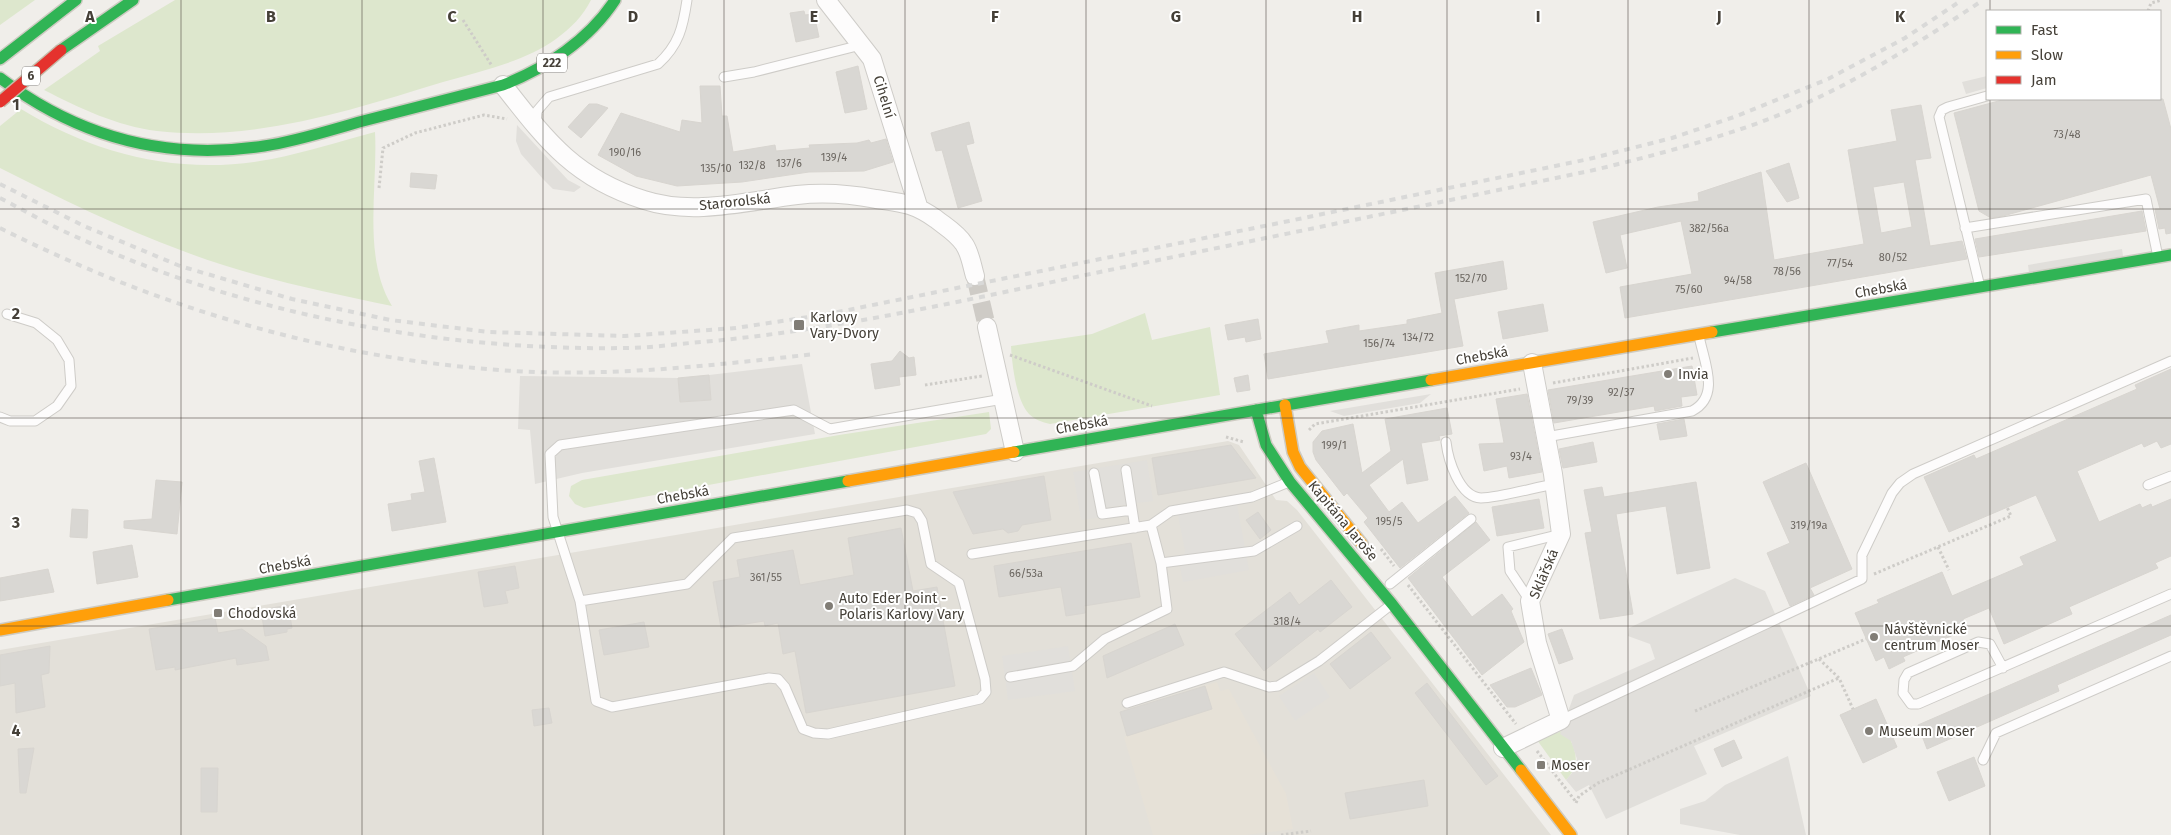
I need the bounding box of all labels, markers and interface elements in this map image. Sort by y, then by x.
text: A [84,7,95,26]
text: B [266,7,276,26]
text: C [447,7,457,26]
text: D [628,7,638,26]
text: E [810,7,818,26]
text: F [991,7,999,26]
text: G [1171,7,1181,26]
text: H [1352,7,1362,26]
text: I [1536,7,1540,26]
text: J [1715,7,1722,26]
text: K [1895,7,1906,26]
legend [1986,10,2161,100]
text: Fast [2031,21,2058,39]
text: Slow [2031,46,2063,64]
road number: 222 [537,54,567,72]
road number: 6 [22,66,40,85]
text: Jam [2031,71,2057,89]
street label: Cihelní [869,74,899,121]
text: 1 [12,95,20,114]
house number: 73/48 [2053,128,2081,141]
house number: 190/16 [609,146,641,159]
house number: 139/4 [821,151,847,164]
house number: 137/6 [776,157,802,170]
house number: 132/8 [738,159,766,172]
house number: 135/10 [700,162,732,175]
street label: Starorolská [698,190,772,214]
house number: 382/56a [1689,222,1729,235]
house number: 80/52 [1879,251,1907,264]
house number: 77/54 [1827,257,1853,270]
house number: 78/56 [1773,265,1801,278]
house number: 152/70 [1455,272,1487,285]
house number: 94/58 [1724,274,1752,287]
street label: Chebská [1853,276,1909,302]
house number: 75/60 [1675,283,1703,296]
text: 2 [12,304,20,323]
place label: Karlovy Vary-Dvory [810,309,879,342]
marker: Karlovy Vary-Dvory [792,318,806,332]
house number: 134/72 [1402,331,1434,344]
house number: 156/74 [1363,337,1395,350]
street label: Chebská [1454,343,1510,369]
place label: Invia [1678,366,1709,383]
marker: Invia [1662,368,1674,380]
house number: 92/37 [1608,386,1634,399]
house number: 79/39 [1567,394,1593,407]
street label: Chebská [1054,412,1110,438]
house number: 199/1 [1321,439,1347,452]
house number: 93/4 [1510,450,1532,463]
street label: Kapitána Jaroše [1305,477,1381,565]
street label: Chebská [655,482,711,508]
text: 3 [11,513,20,532]
house number: 195/5 [1376,515,1403,528]
house number: 319/19a [1791,519,1827,532]
street label: Sklářská [1526,546,1562,602]
street label: Chebská [257,552,313,578]
house number: 66/53a [1009,567,1043,580]
house number: 361/55 [750,571,783,584]
place label: Auto Eder Point - Polaris Karlovy Vary [839,590,964,623]
marker: Auto Eder Point - Polaris Karlovy Vary [823,600,835,612]
place label: Chodovská [228,605,296,622]
marker: Chodovská [212,607,224,619]
house number: 318/4 [1273,615,1301,628]
place label: Návštěvnické centrum Moser [1884,621,1980,654]
marker: Návštěvnické centrum Moser [1868,631,1880,643]
text: 4 [11,721,21,740]
place label: Museum Moser [1879,723,1975,740]
marker: Museum Moser [1863,725,1875,737]
place label: Moser [1551,757,1590,774]
marker: Moser [1535,759,1547,771]

